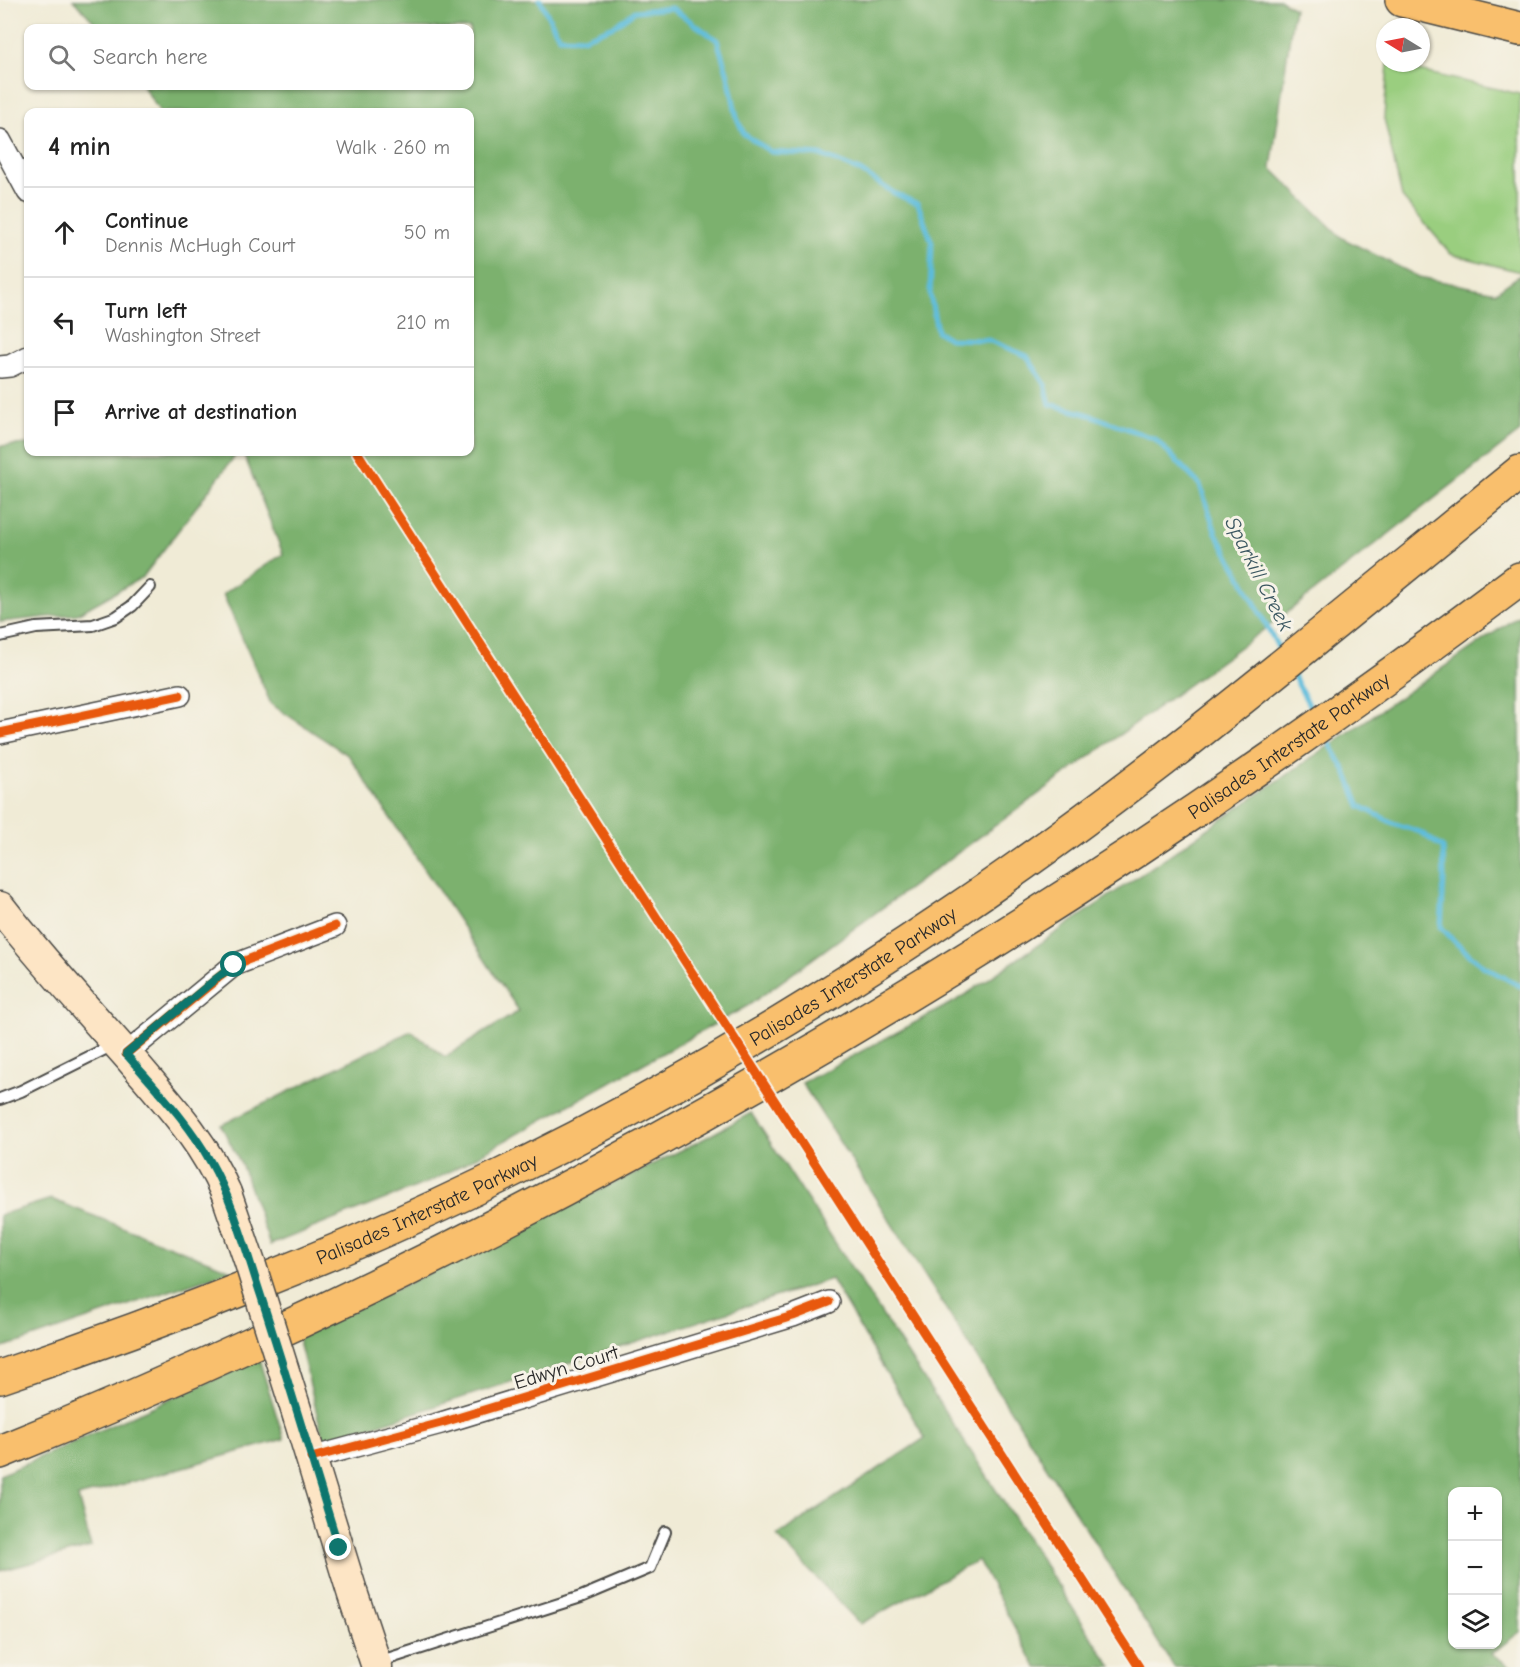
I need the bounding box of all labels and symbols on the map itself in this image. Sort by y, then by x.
north arrow [1376,18,1430,72]
water label: Sparkill Creek [1220,513,1298,636]
street label: Palisades Interstate Parkway [1184,668,1395,824]
street label: Palisades Interstate Parkway [745,902,961,1051]
route start [220,951,246,977]
street label: Palisades Interstate Parkway [313,1149,542,1270]
street label: Edwyn Court [511,1340,622,1394]
route end [325,1534,351,1560]

